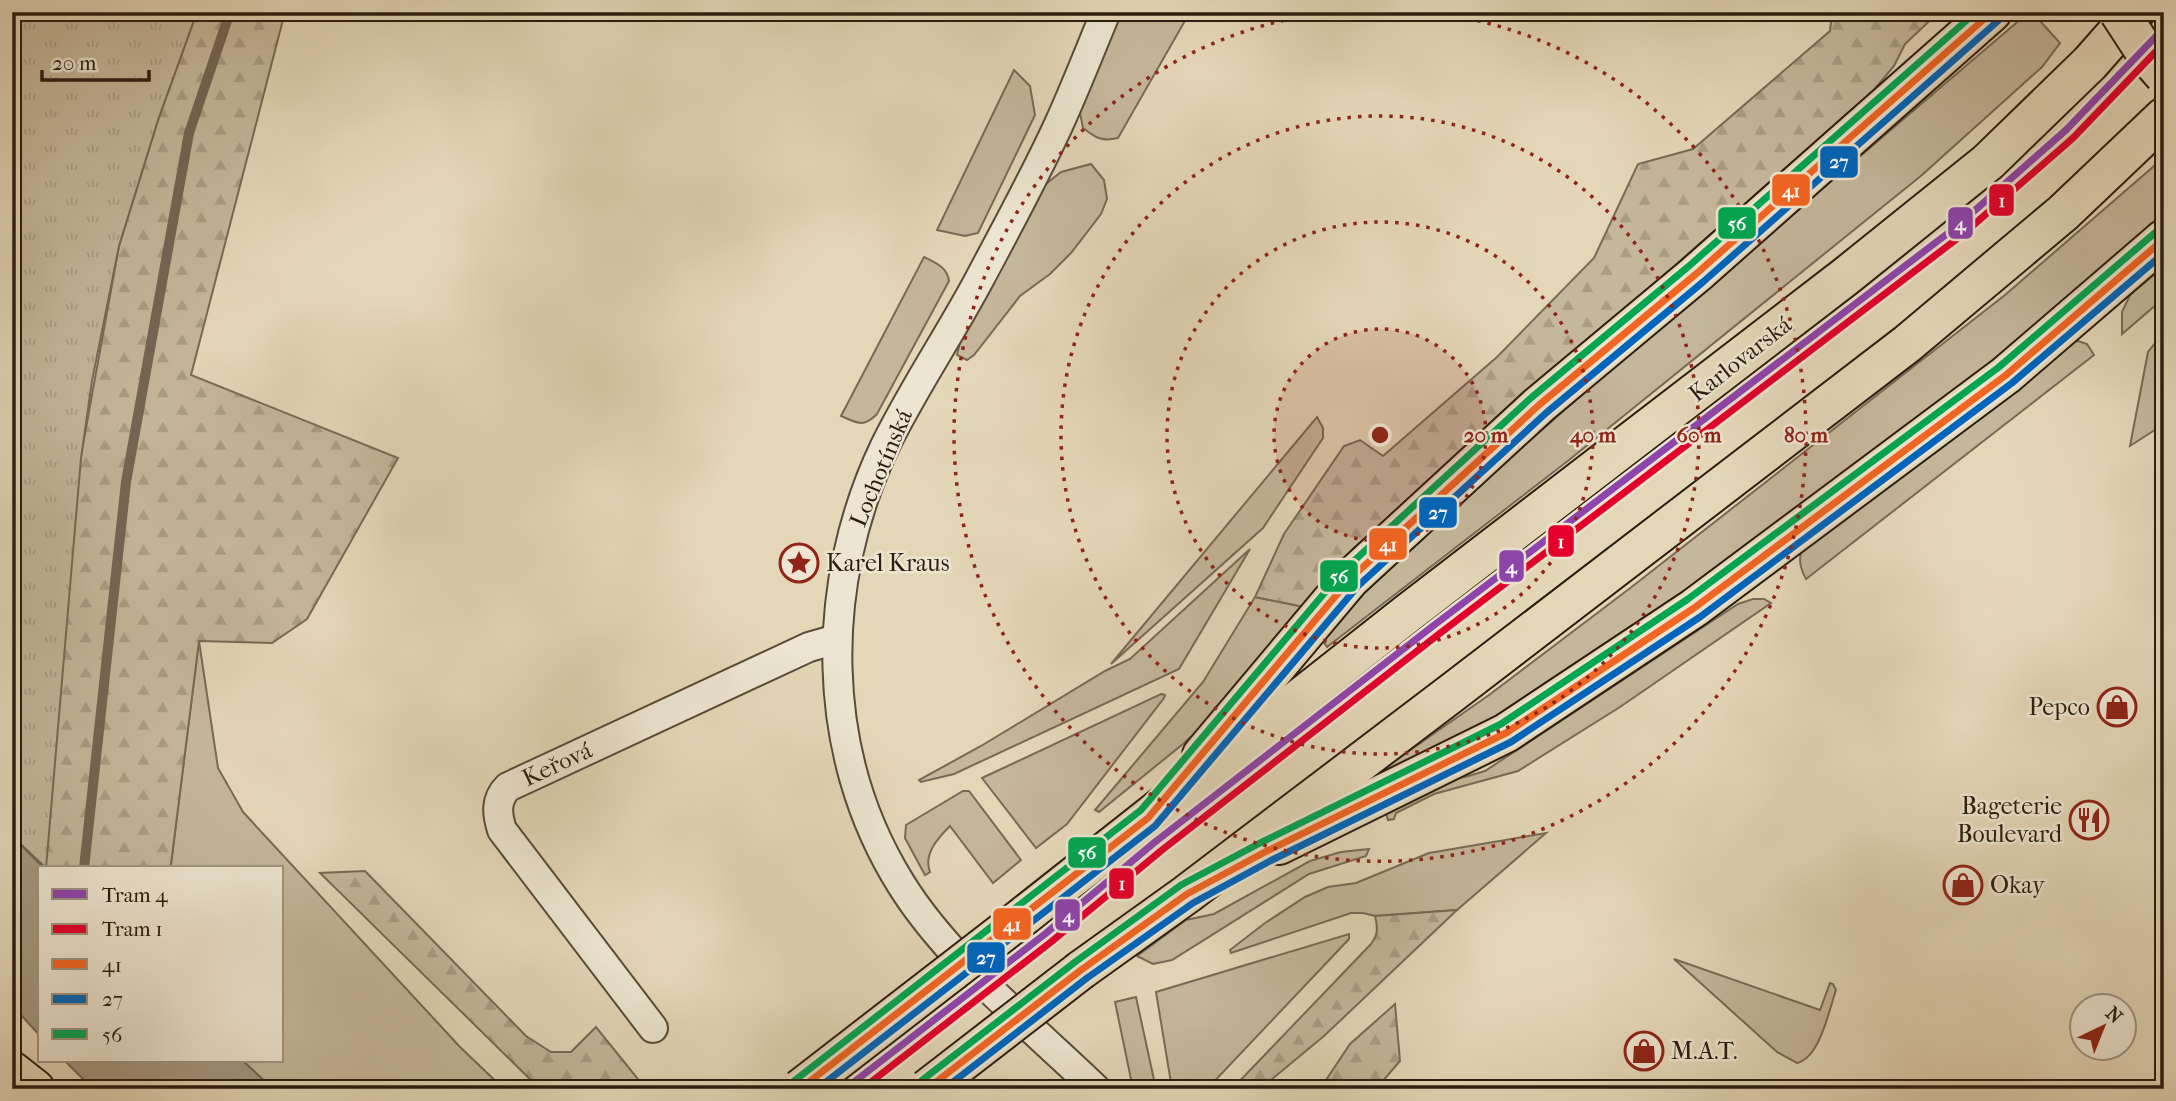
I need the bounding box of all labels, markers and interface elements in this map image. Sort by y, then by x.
scale bar [42,38,149,82]
text: 20 m [52,51,97,75]
line badge: 27 [1819,145,1859,179]
text: 27 [1830,151,1848,173]
line badge: 41 [1771,173,1811,207]
text: 41 [1781,180,1800,202]
line badge: 1 [1988,183,2015,217]
text: 1 [1999,190,2005,212]
line badge: 56 [1717,206,1757,240]
line badge: 4 [1947,206,1974,240]
text: 56 [1728,213,1747,235]
text: 4 [1953,213,1966,235]
street label: Karlovarská [1683,310,1798,408]
street label: Lochotínská [844,404,919,531]
centre of rings [1368,423,1392,447]
text: 20 m [1464,423,1509,447]
text: 40 m [1569,423,1617,448]
text: 60 m [1677,423,1722,447]
text: 80 m [1784,423,1829,447]
line badge: 27 [1418,496,1458,529]
text: 27 [1429,502,1447,524]
line badge: 1 [1547,524,1575,558]
line badge: 41 [1368,527,1408,561]
text: 1 [1558,531,1564,553]
text: 41 [1378,534,1397,556]
place icon: Karel Kraus [778,542,820,584]
place label: Karel Kraus [826,549,950,577]
line badge: 4 [1498,549,1525,583]
text: 4 [1504,556,1517,578]
line badge: 56 [1319,559,1359,593]
text: 56 [1330,566,1349,588]
shop icon: Pepco [2096,686,2138,728]
place label: Pepco [2028,693,2090,721]
street label: Keřová [518,735,597,792]
place label: Bageterie Boulevard [1957,792,2063,848]
restaurant icon: Bageterie Boulevard [2068,799,2110,841]
line badge: 56 [1067,836,1107,869]
text: 56 [1078,842,1097,864]
shop icon: Okay [1942,864,1984,906]
legend [38,866,284,1062]
line badge: 1 [1108,867,1135,900]
place label: Okay [1990,871,2046,899]
text: 1 [1119,873,1125,895]
text: Tram 4 [102,883,168,907]
line badge: 4 [1054,898,1081,932]
text: 4 [1061,905,1074,927]
line badge: 41 [992,907,1032,941]
text: 41 [1002,914,1021,936]
text: Tram 1 [102,917,163,941]
line badge: 27 [966,941,1006,974]
text: 27 [977,947,995,969]
text: 41 [102,953,122,977]
text: 27 [102,987,123,1011]
north arrow [2068,992,2138,1062]
text: N [2101,1002,2127,1029]
text: 56 [102,1023,123,1047]
shop icon: M.A.T. [1623,1030,1665,1072]
place label: M.A.T. [1671,1037,1738,1065]

